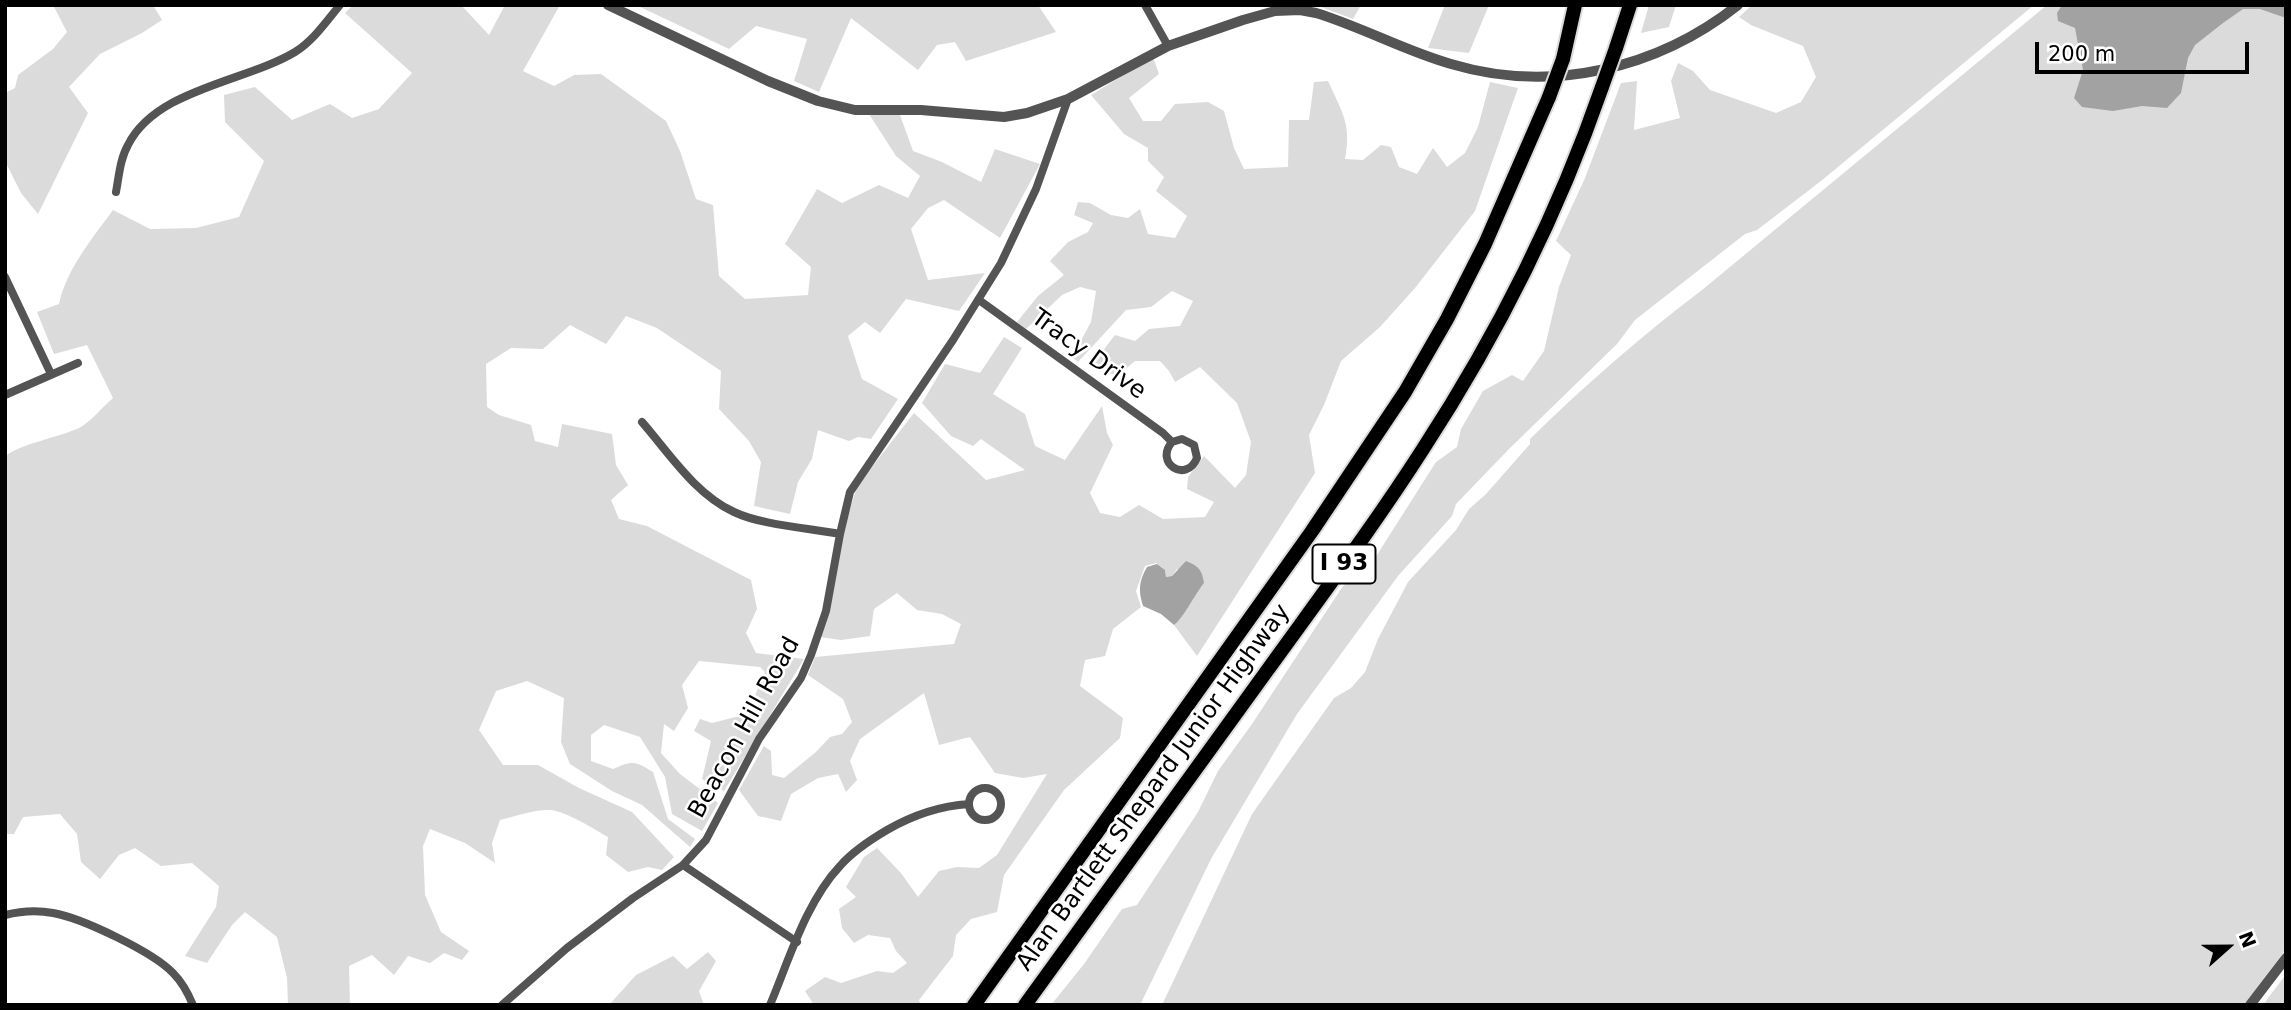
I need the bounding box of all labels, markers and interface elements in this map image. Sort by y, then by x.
scale bar [2039,28,2252,72]
text: 200 m [2048,42,2115,66]
street label: Tracy Drive [1025,304,1151,406]
road number: I 93 [1312,544,1376,584]
street label: Alan Bartlett Shepard Junior Highway [1011,599,1297,977]
street label: Beacon Hill Road [683,632,807,824]
north arrow [2193,912,2263,982]
text: N [2234,928,2261,951]

